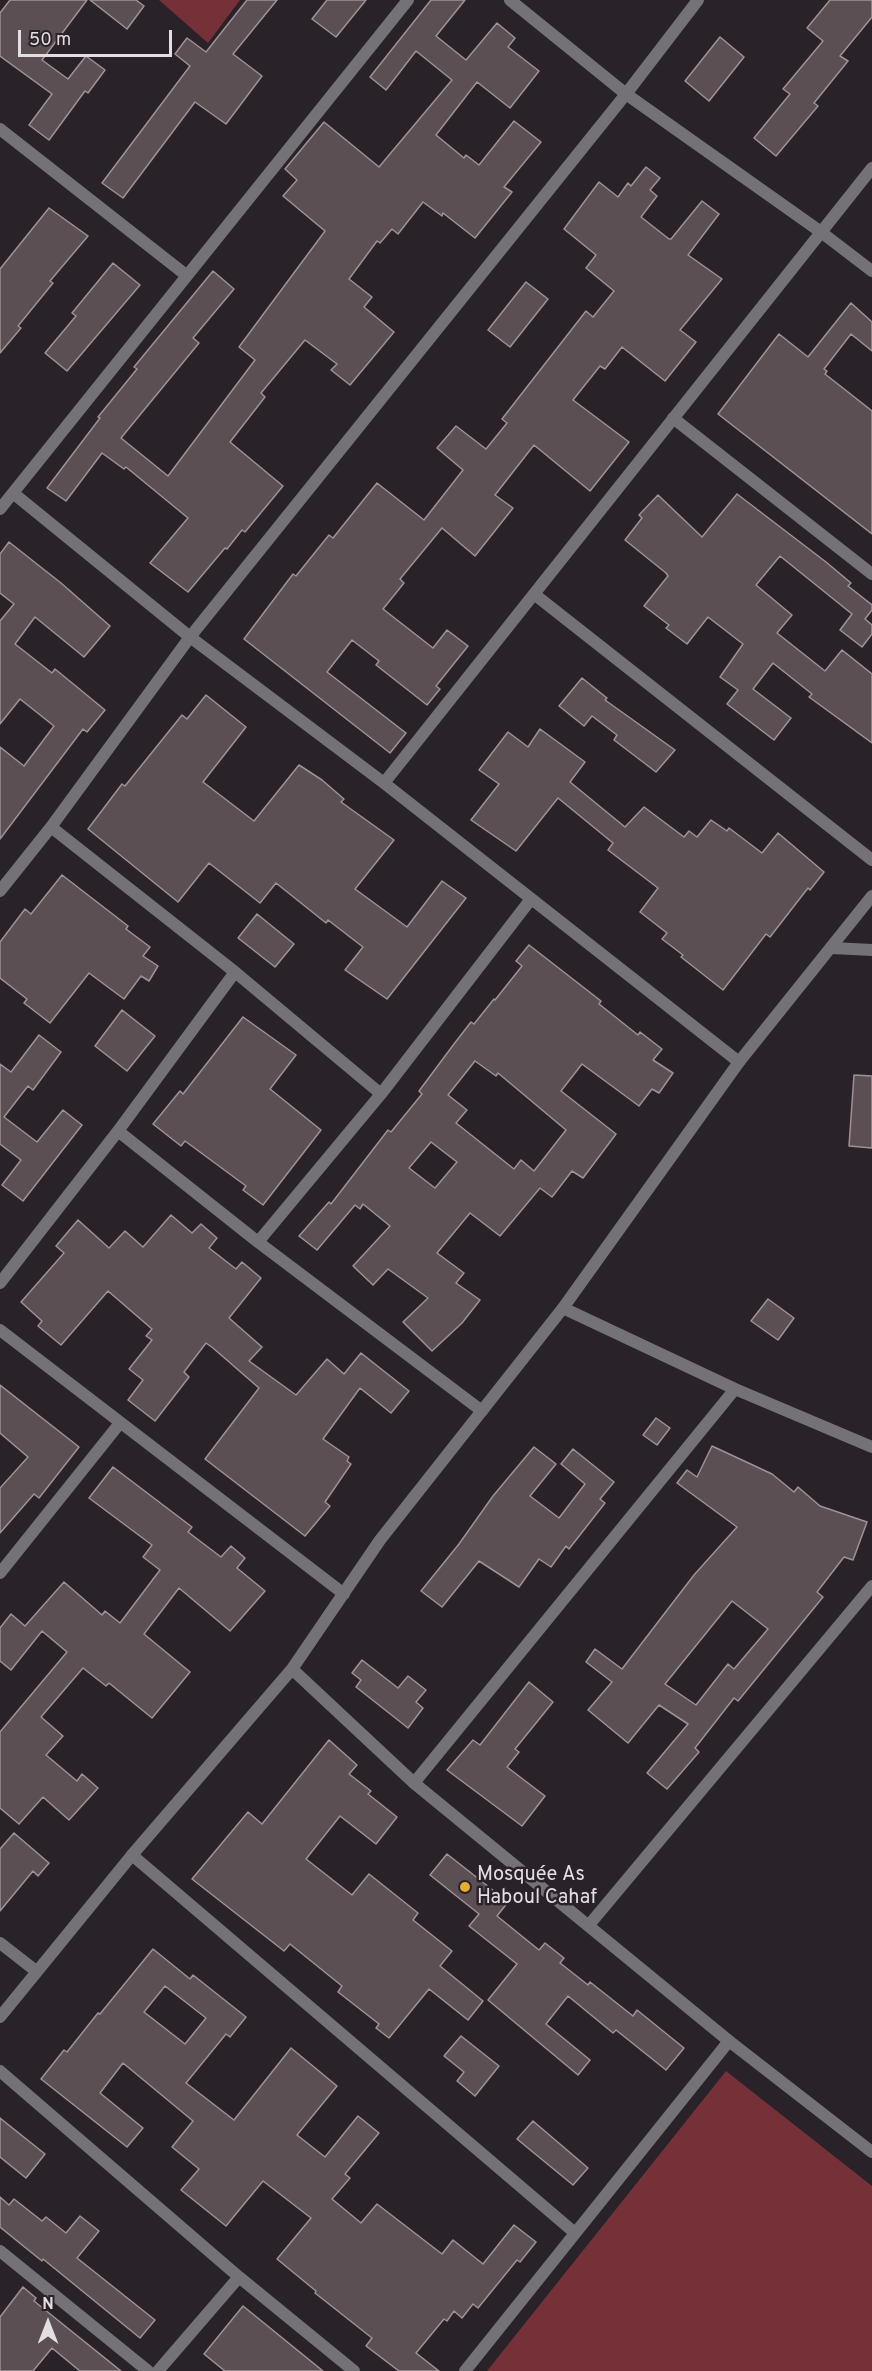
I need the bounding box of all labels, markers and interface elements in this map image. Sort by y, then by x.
scale bar [21,18,176,56]
text: 50 m [29,29,71,52]
place label: Mosquée As Haboul Cahaf [477,1864,597,1911]
marker: Mosquée As Haboul Cahaf [458,1880,472,1894]
north arrow [18,2293,78,2353]
text: N [42,2295,54,2315]

